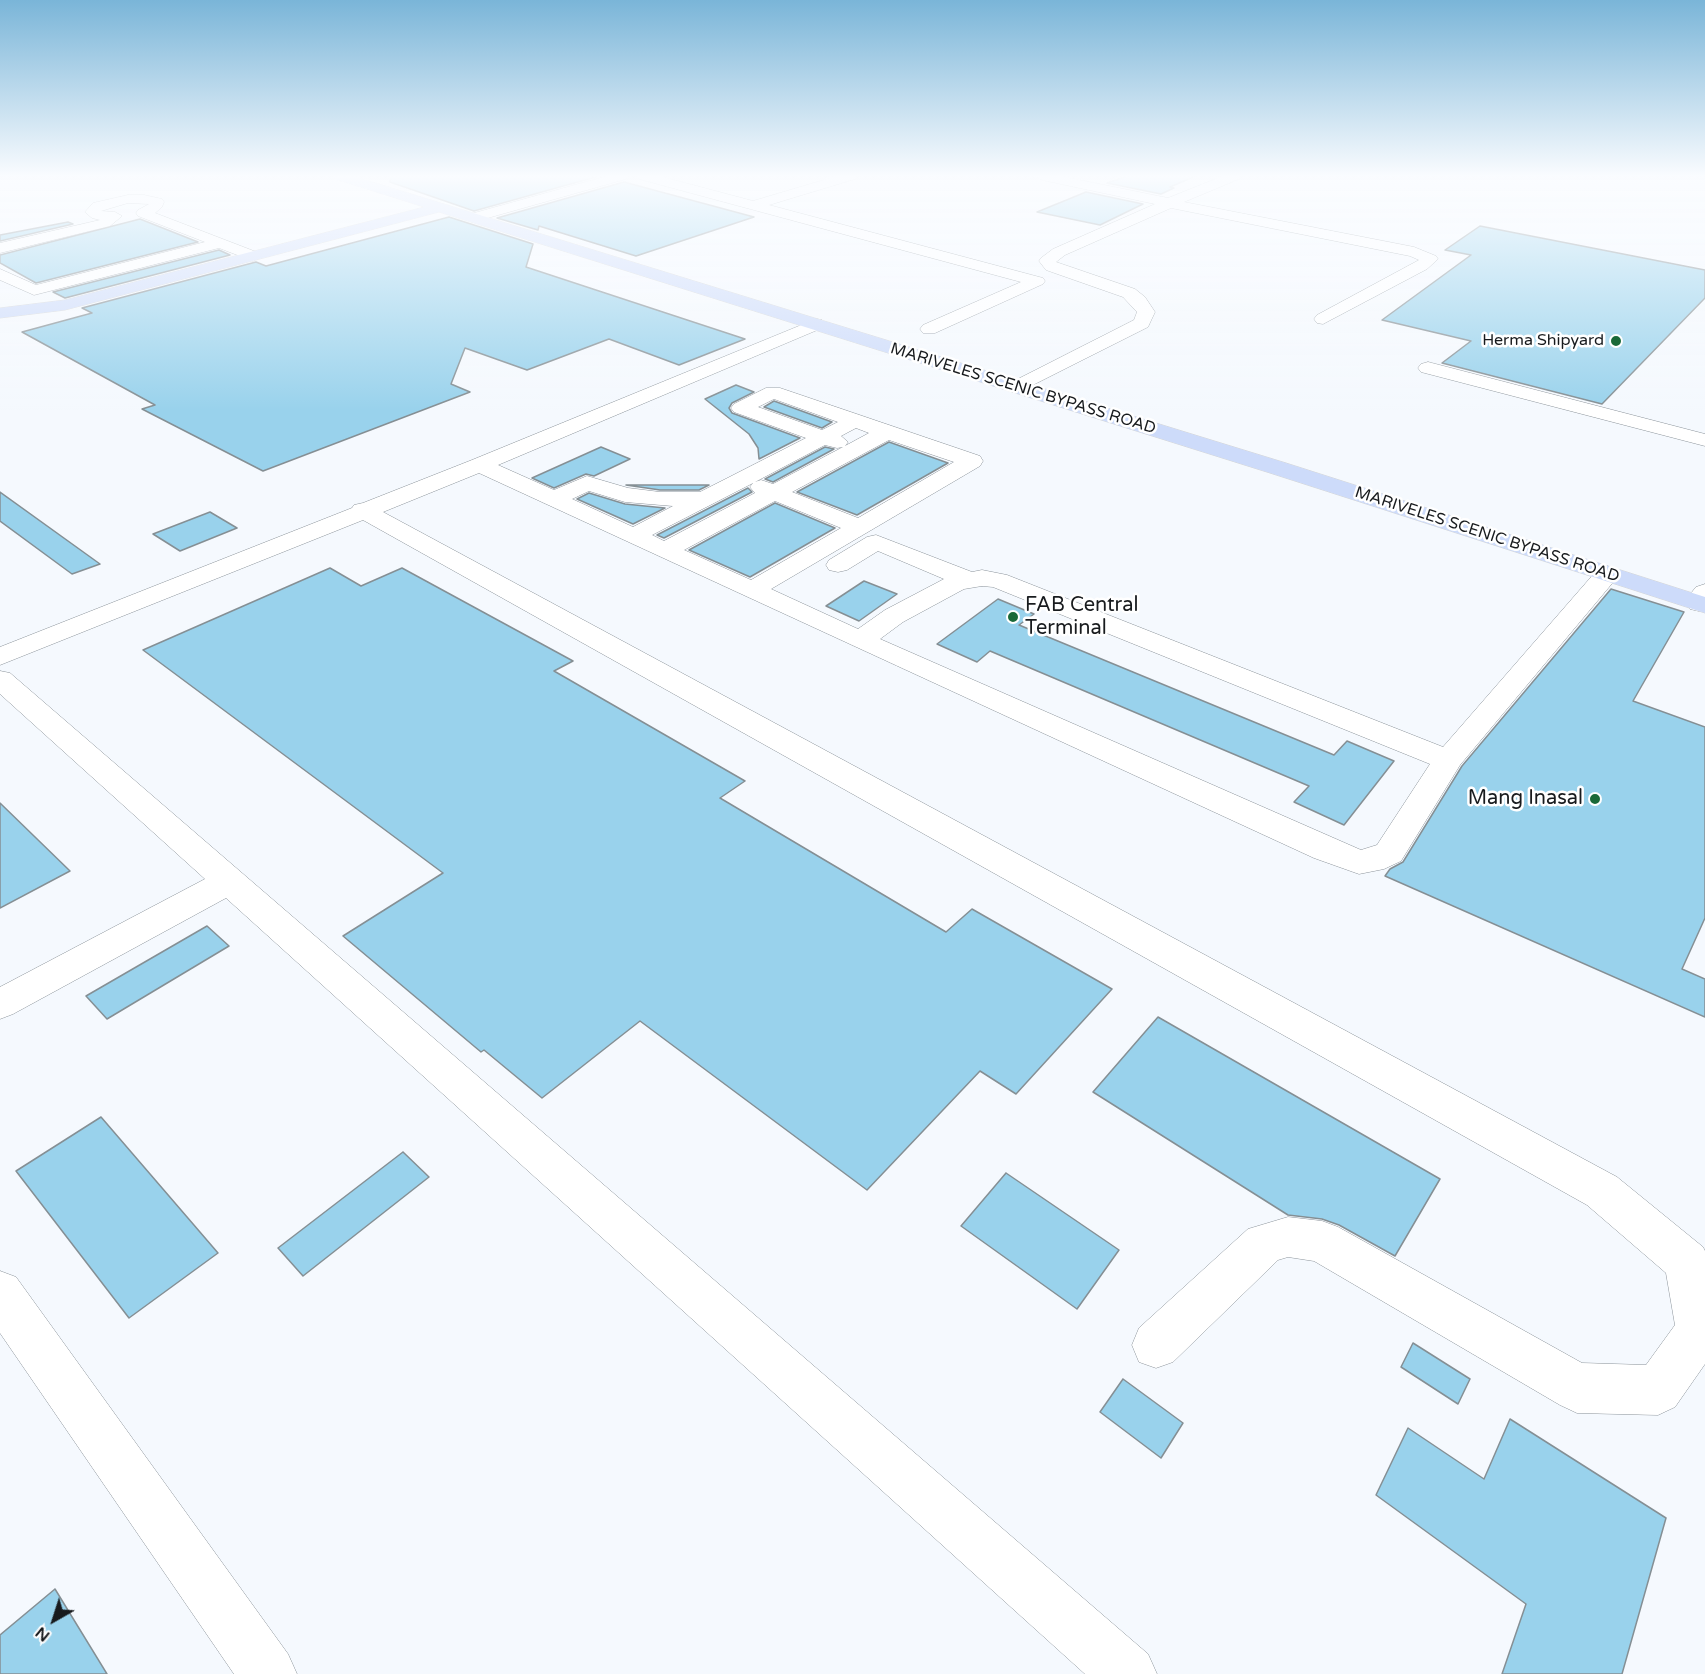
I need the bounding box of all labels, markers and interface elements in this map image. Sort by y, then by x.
place label: Herma Shipyard [1482,331,1604,351]
marker: Herma Shipyard [1609,334,1623,348]
street label: MARIVELES SCENIC BYPASS ROAD [888,339,1158,439]
street label: MARIVELES SCENIC BYPASS ROAD [1352,483,1622,587]
place label: FAB Central Terminal [1025,594,1138,641]
marker: FAB Central Terminal [1006,610,1020,624]
place label: Mang Inasal [1468,787,1583,811]
marker: Mang Inasal [1588,792,1602,806]
north arrow [24,1590,84,1650]
text: N [31,1622,54,1646]

